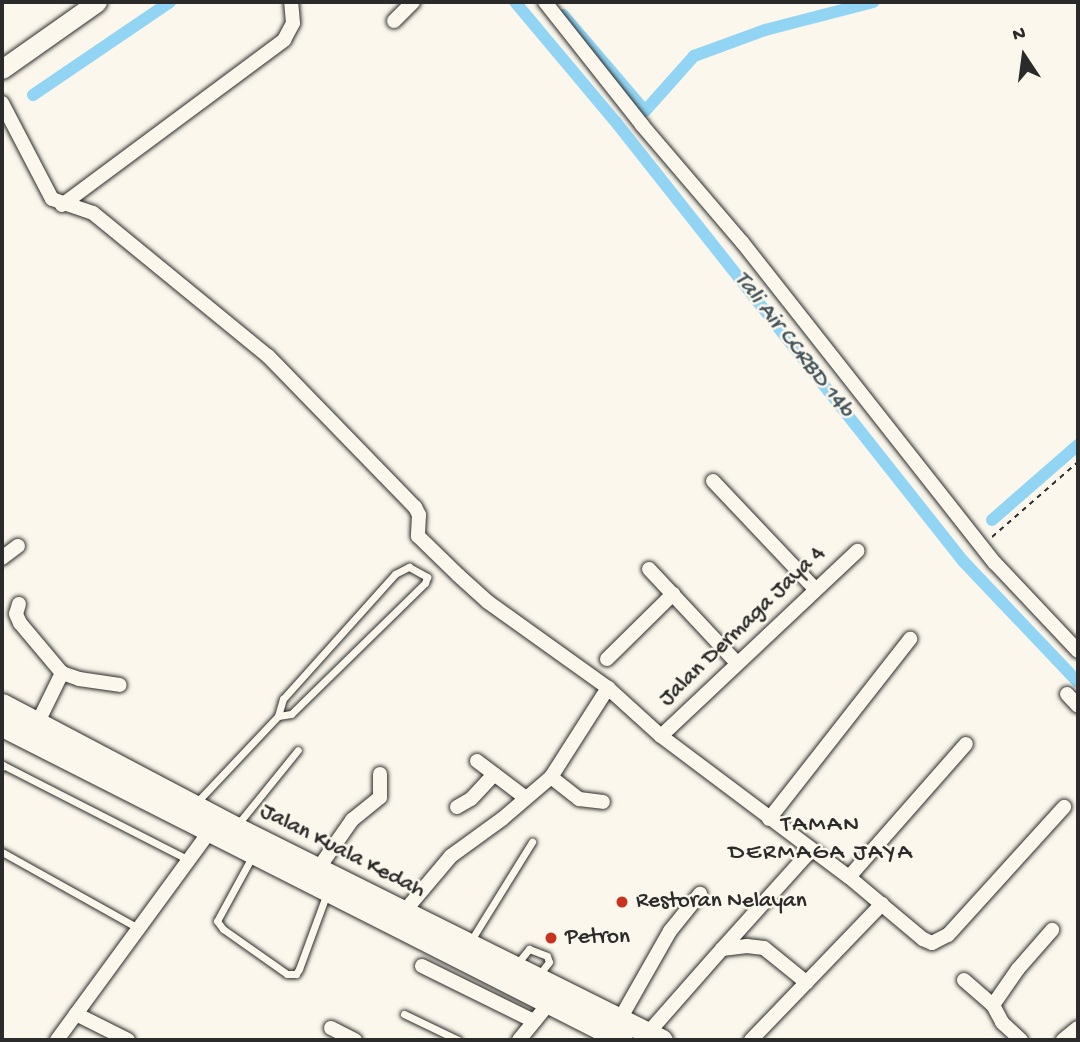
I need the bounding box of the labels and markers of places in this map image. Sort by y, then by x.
place label: Restoran Nelayan [636,888,807,916]
marker: Restoran Nelayan [614,894,630,910]
place label: Petron [565,924,630,952]
marker: Petron [543,930,559,946]

